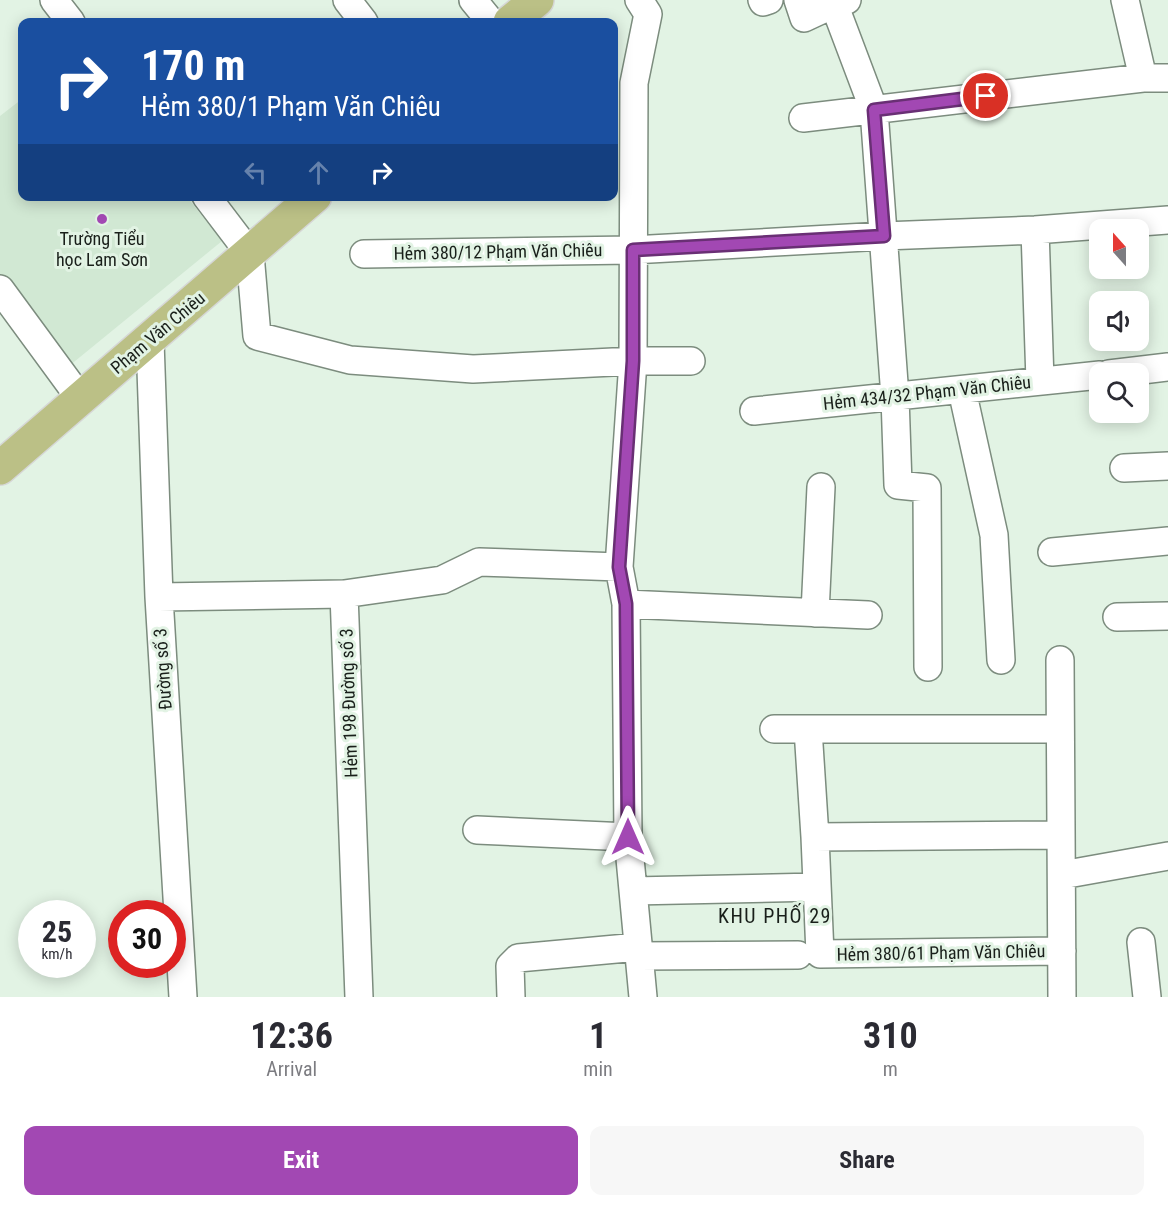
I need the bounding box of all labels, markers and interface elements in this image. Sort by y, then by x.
text: 170 m [141,41,246,90]
icon: right [42,42,120,120]
pin [960,70,1011,121]
icon: arrive [969,79,1002,112]
text: Hẻm 380/1 Phạm Văn Chiêu [141,91,441,123]
icon: left [239,156,272,189]
icon: ahead [302,156,335,189]
icon: right [365,156,398,189]
marker: Trường Tiểu học Lam Sơn [95,212,109,226]
north arrow [1089,219,1149,279]
map controls [1089,219,1149,423]
place label: Trường Tiểu học Lam Sơn [56,228,148,270]
street label: Hẻm 380/12 Phạm Văn Chiêu [393,239,603,264]
street label: Phạm Văn Chiêu [106,287,209,378]
button: sound [1089,291,1149,351]
button: search [1089,363,1149,423]
street label: Hẻm 434/32 Phạm Văn Chiêu [822,371,1032,414]
street label: Đường số 3 [149,628,176,710]
street label: Hẻm 198 Đường số 3 [335,628,362,778]
position arrow [596,805,660,869]
speed limit sign: 30 [108,900,186,978]
district label: KHU PHỐ 29 [718,903,832,928]
text: 25 [42,914,72,949]
street label: Hẻm 380/61 Phạm Văn Chiêu [836,940,1046,965]
text: km/h [42,945,72,963]
text: 12:36 [250,1015,333,1057]
text: 1 [589,1015,607,1057]
text: 310 [863,1015,918,1057]
text: Arrival [266,1057,317,1081]
text: min [583,1057,613,1081]
text: m [883,1057,898,1081]
button: Exit [24,1126,578,1195]
button: Share [590,1126,1144,1195]

